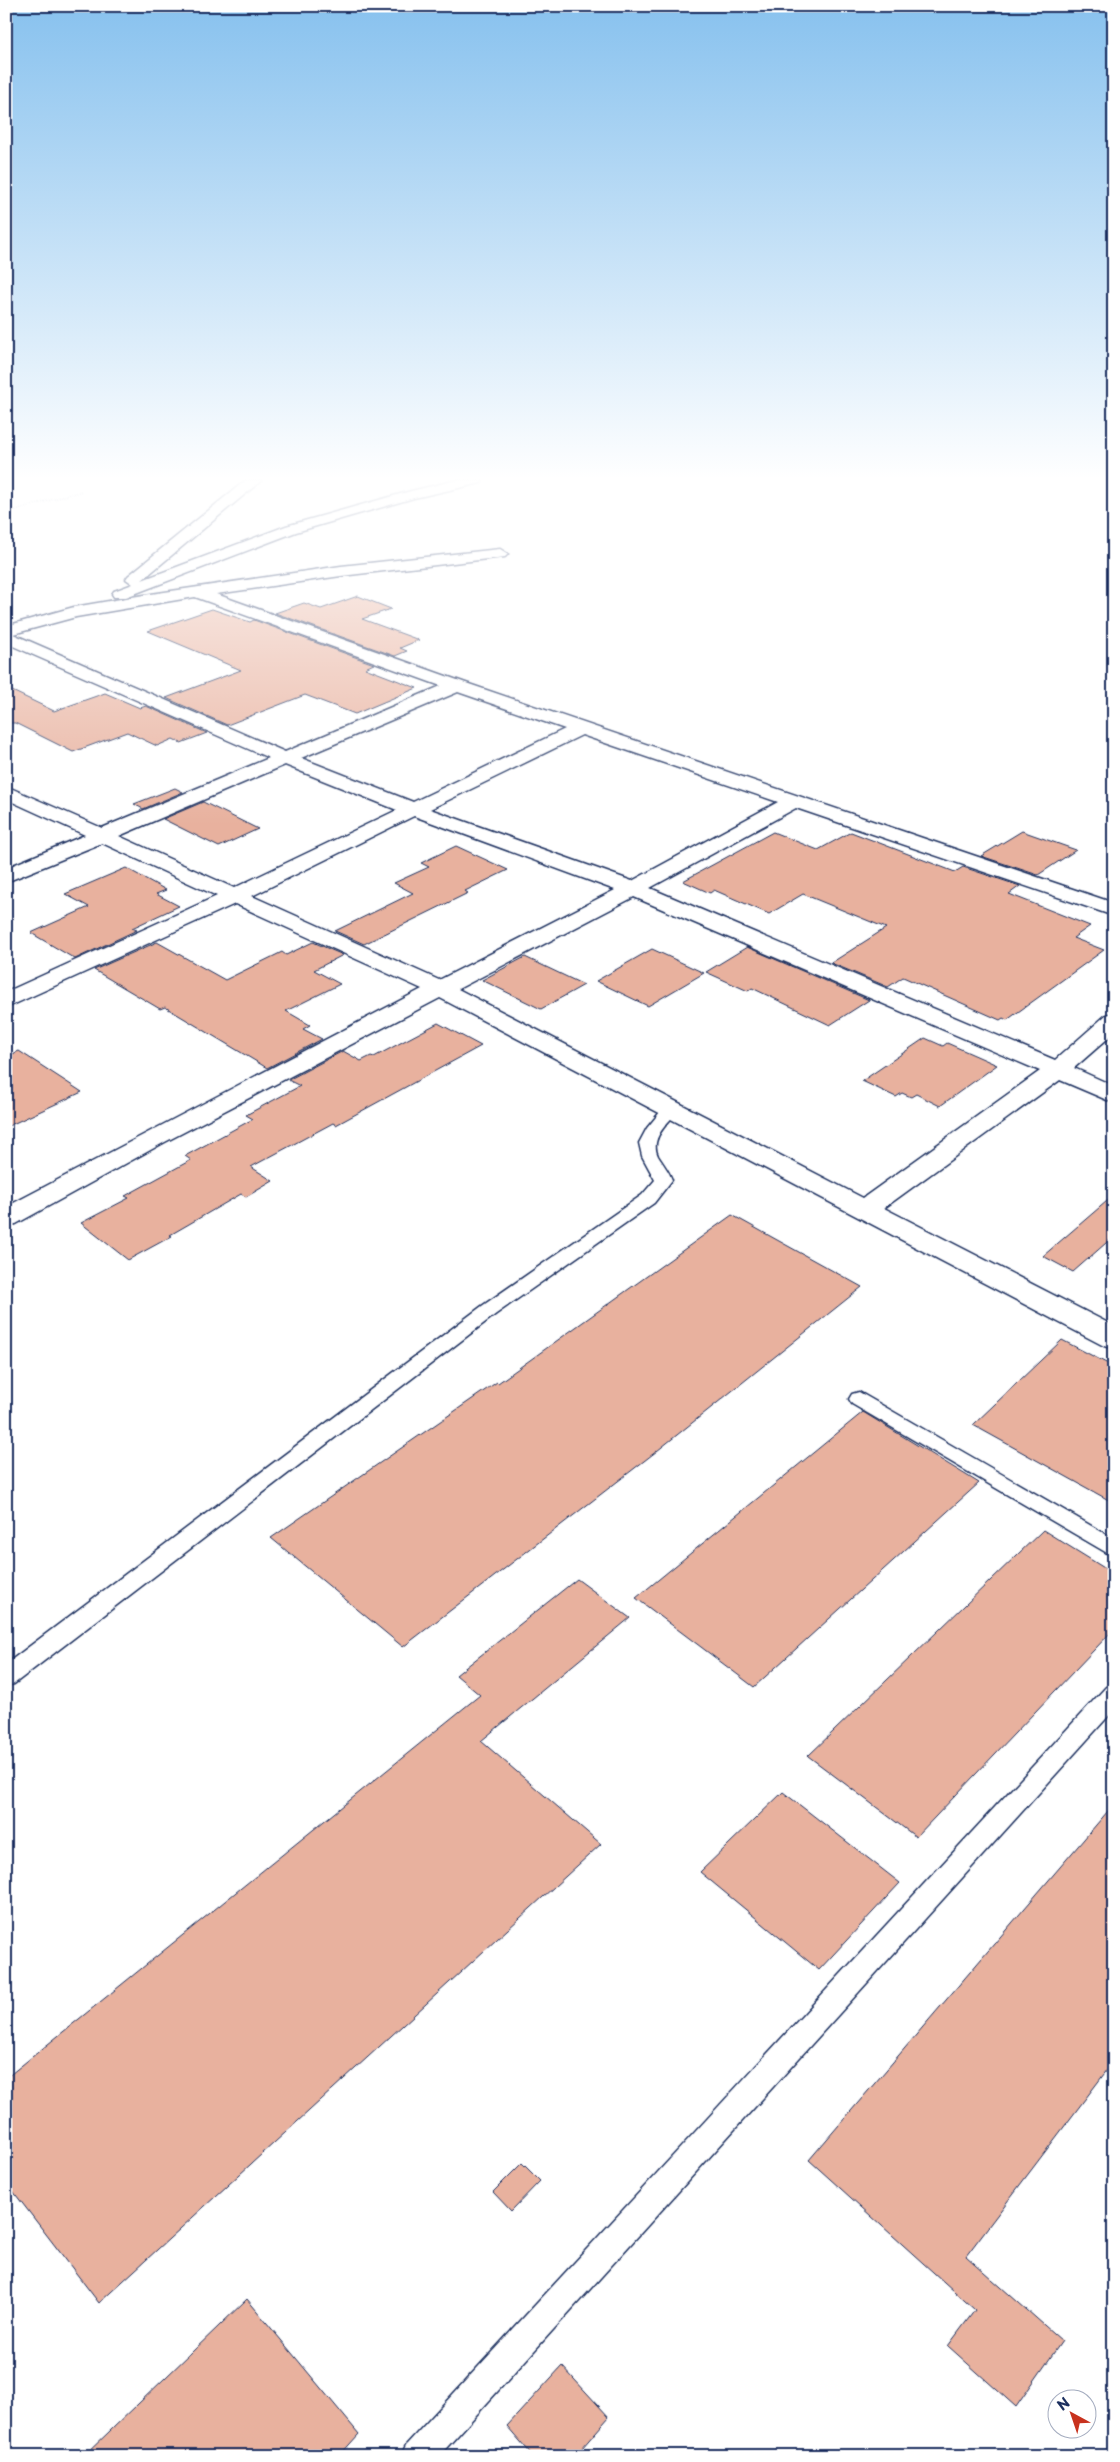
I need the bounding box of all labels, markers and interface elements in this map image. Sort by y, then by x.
north arrow [1048,2390,1098,2440]
text: N [1052,2392,1074,2415]

